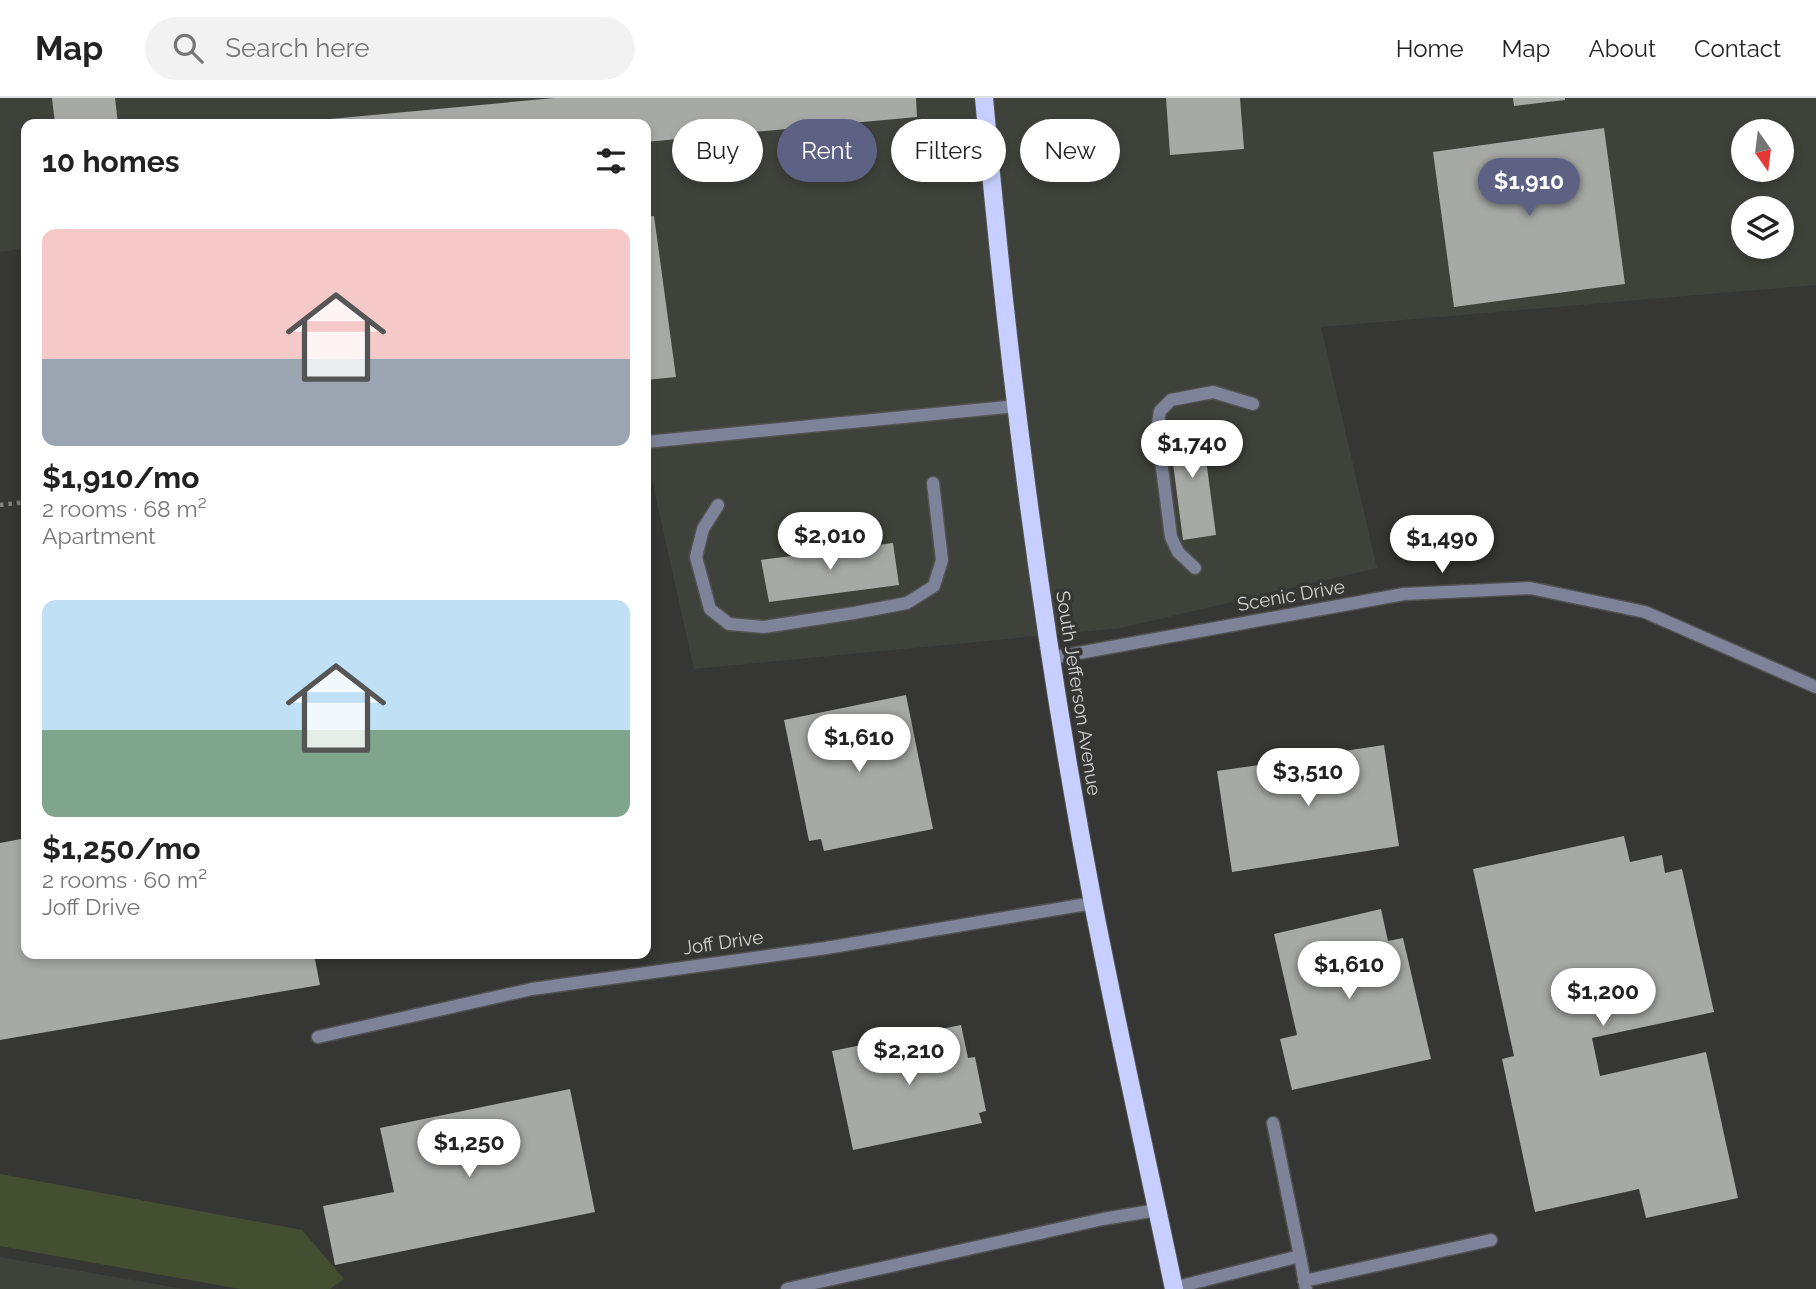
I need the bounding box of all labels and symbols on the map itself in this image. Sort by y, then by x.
north arrow [1731,119,1794,182]
pin: $1,910 [1472,158,1586,218]
pin: $1,740 [1135,420,1249,480]
pin: $2,010 [773,512,887,572]
pin: $1,490 [1385,516,1499,575]
street label: Scenic Drive [1235,575,1347,615]
street label: South Jefferson Avenue [1052,589,1106,797]
pin: $1,610 [802,714,916,774]
pin: $3,510 [1251,748,1365,808]
street label: Joff Drive [681,925,765,959]
pin: $1,610 [1292,942,1406,1001]
pin: $1,200 [1546,968,1660,1028]
pin: $2,210 [852,1028,966,1087]
pin: $1,250 [412,1119,526,1179]

